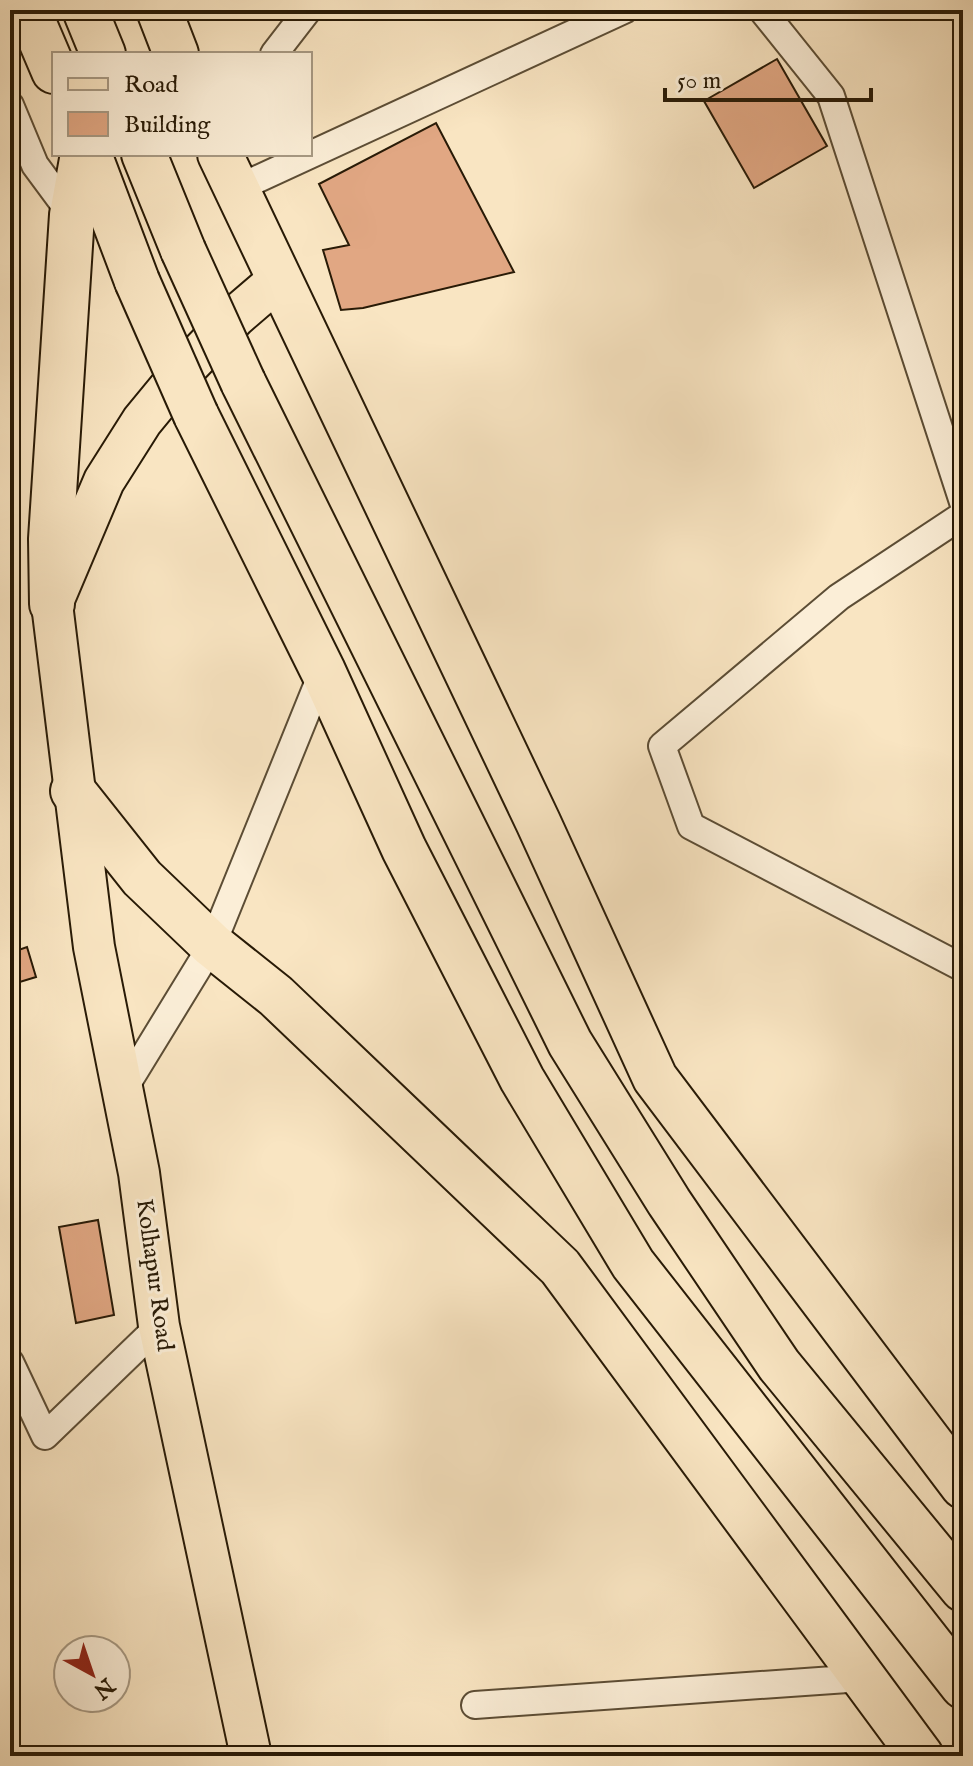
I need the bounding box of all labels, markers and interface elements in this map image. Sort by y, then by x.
legend [52,52,312,156]
scale bar [665,52,871,102]
text: 50 m [677,66,721,97]
text: Road [124,70,178,101]
text: Building [124,110,211,141]
street label: Kolhapur Road [128,1197,180,1353]
north arrow [52,1634,132,1714]
text: N [87,1670,121,1705]

